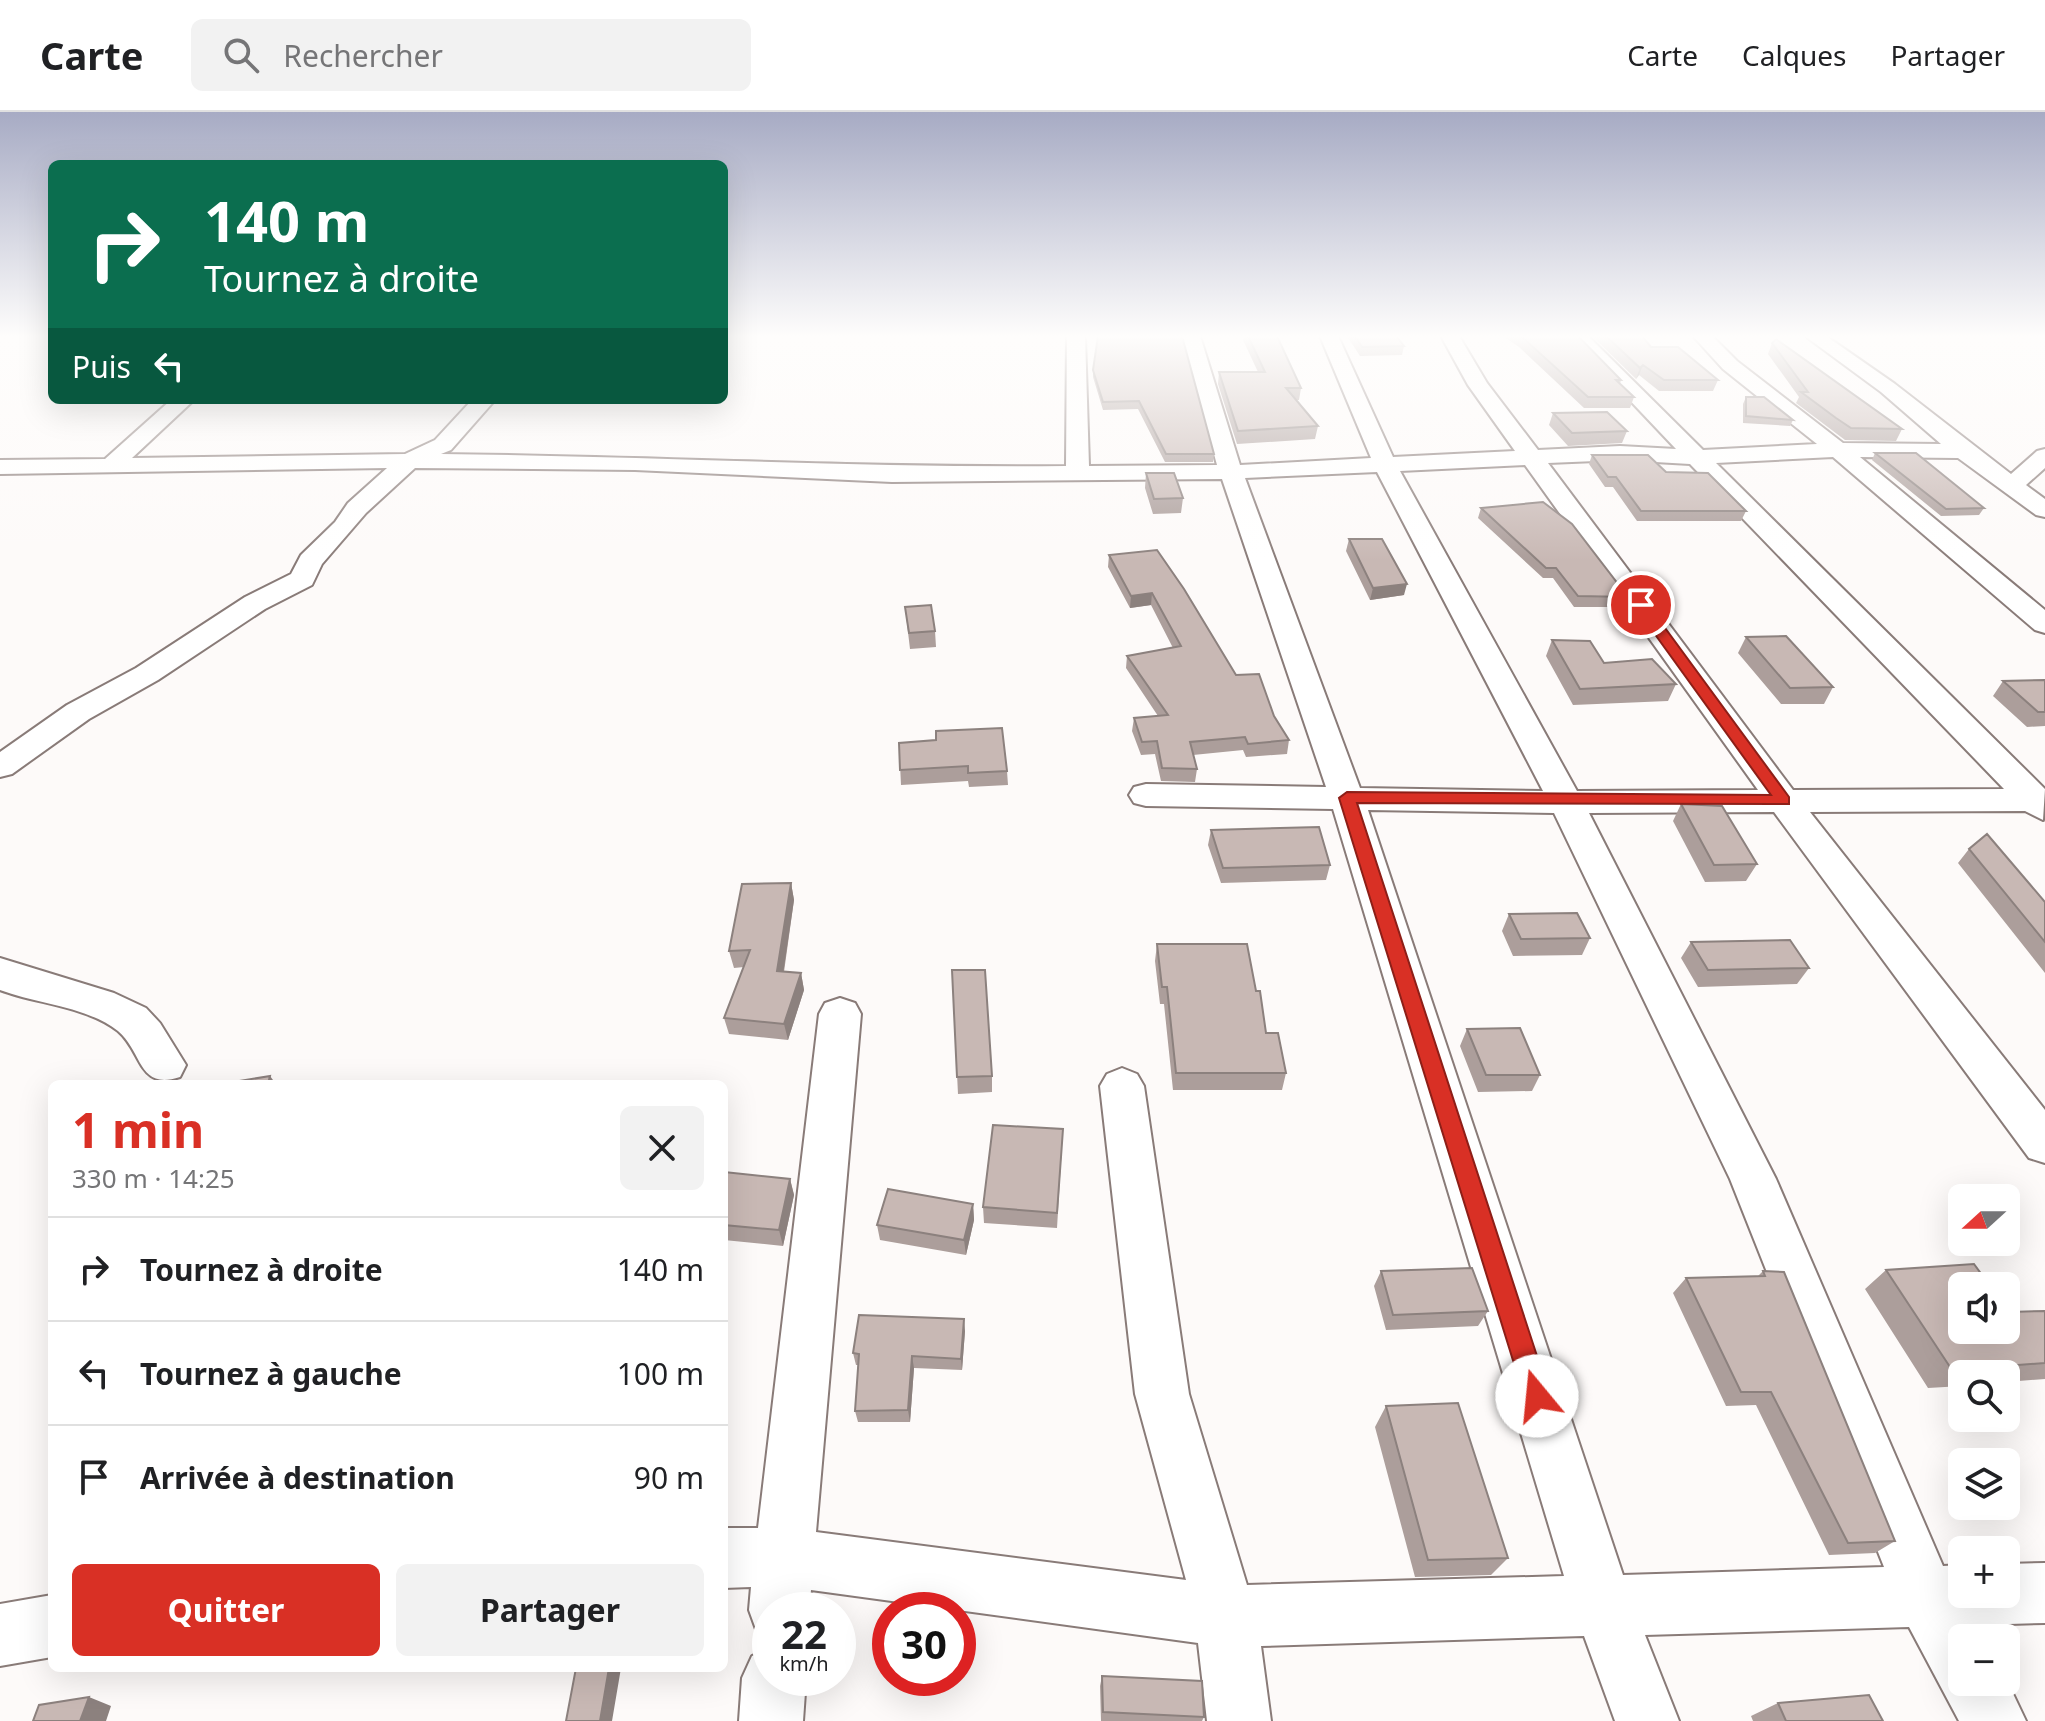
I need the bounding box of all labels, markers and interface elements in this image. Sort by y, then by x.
search box [191,19,751,91]
text: Carte [40,29,143,81]
icon: search [219,33,263,77]
text: Rechercher [283,35,443,76]
text: Carte [1627,36,1698,74]
text: Calques [1742,36,1846,74]
text: Partager [1890,36,2005,74]
text: 140 m [204,182,369,258]
icon: right [72,192,176,296]
text: Tournez à droite [204,254,479,303]
icon: left [147,344,191,388]
text: Puis [72,346,131,387]
pin [1607,571,1675,639]
icon: arrive [1619,583,1663,627]
text: 1 min [72,1097,204,1162]
button: close [620,1106,704,1190]
text: 330 m · 14:25 [72,1160,235,1196]
north arrow [1948,1184,2020,1256]
map controls [1948,1184,2020,1696]
icon: right [72,1247,116,1291]
text: Tournez à droite [140,1249,383,1290]
text: 140 m [617,1249,704,1290]
button: sound [1948,1272,2020,1344]
icon: left [72,1351,116,1395]
text: Tournez à gauche [140,1353,402,1394]
text: 100 m [617,1353,704,1394]
position arrow [1495,1354,1579,1438]
button: search [1948,1360,2020,1432]
button: layers [1948,1448,2020,1520]
icon: arrive [72,1455,116,1499]
text: Arrivée à destination [140,1457,455,1498]
text: 90 m [634,1457,704,1498]
button: + [1948,1536,2020,1608]
button: Quitter [72,1564,380,1656]
button: Partager [396,1564,704,1656]
speed limit sign: 30 [872,1592,976,1696]
text: 22 [781,1606,827,1661]
button: − [1948,1624,2020,1696]
text: km/h [779,1650,829,1677]

